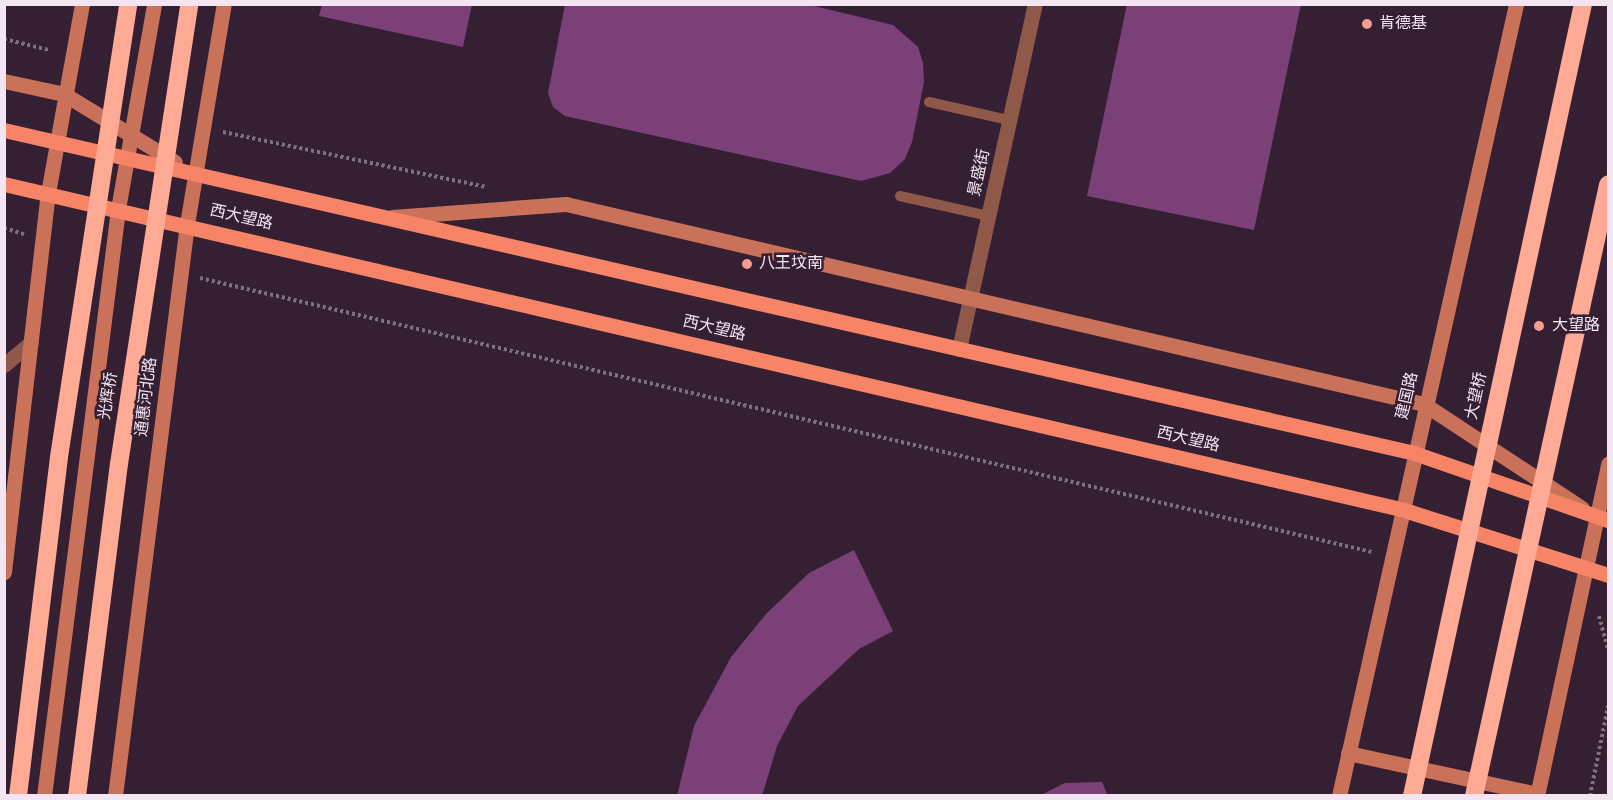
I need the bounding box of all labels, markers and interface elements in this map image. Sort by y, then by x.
place label: 肯德基 [1379,14,1427,34]
marker: 肯德基 [1360,17,1374,31]
street label: 景盛街 [966,148,994,198]
street label: 西大望路 [208,201,274,235]
place label: 八王坟南 [759,254,823,274]
marker: 八王坟南 [740,257,754,271]
street label: 西大望路 [681,312,747,346]
place label: 大望路 [1552,316,1600,336]
marker: 大望路 [1530,317,1548,335]
street label: 通惠河北路 [133,356,161,438]
street label: 建国路 [1393,370,1423,422]
street label: 光辉桥 [96,371,122,421]
street label: 大望桥 [1463,371,1491,421]
street label: 西大望路 [1155,423,1221,457]

